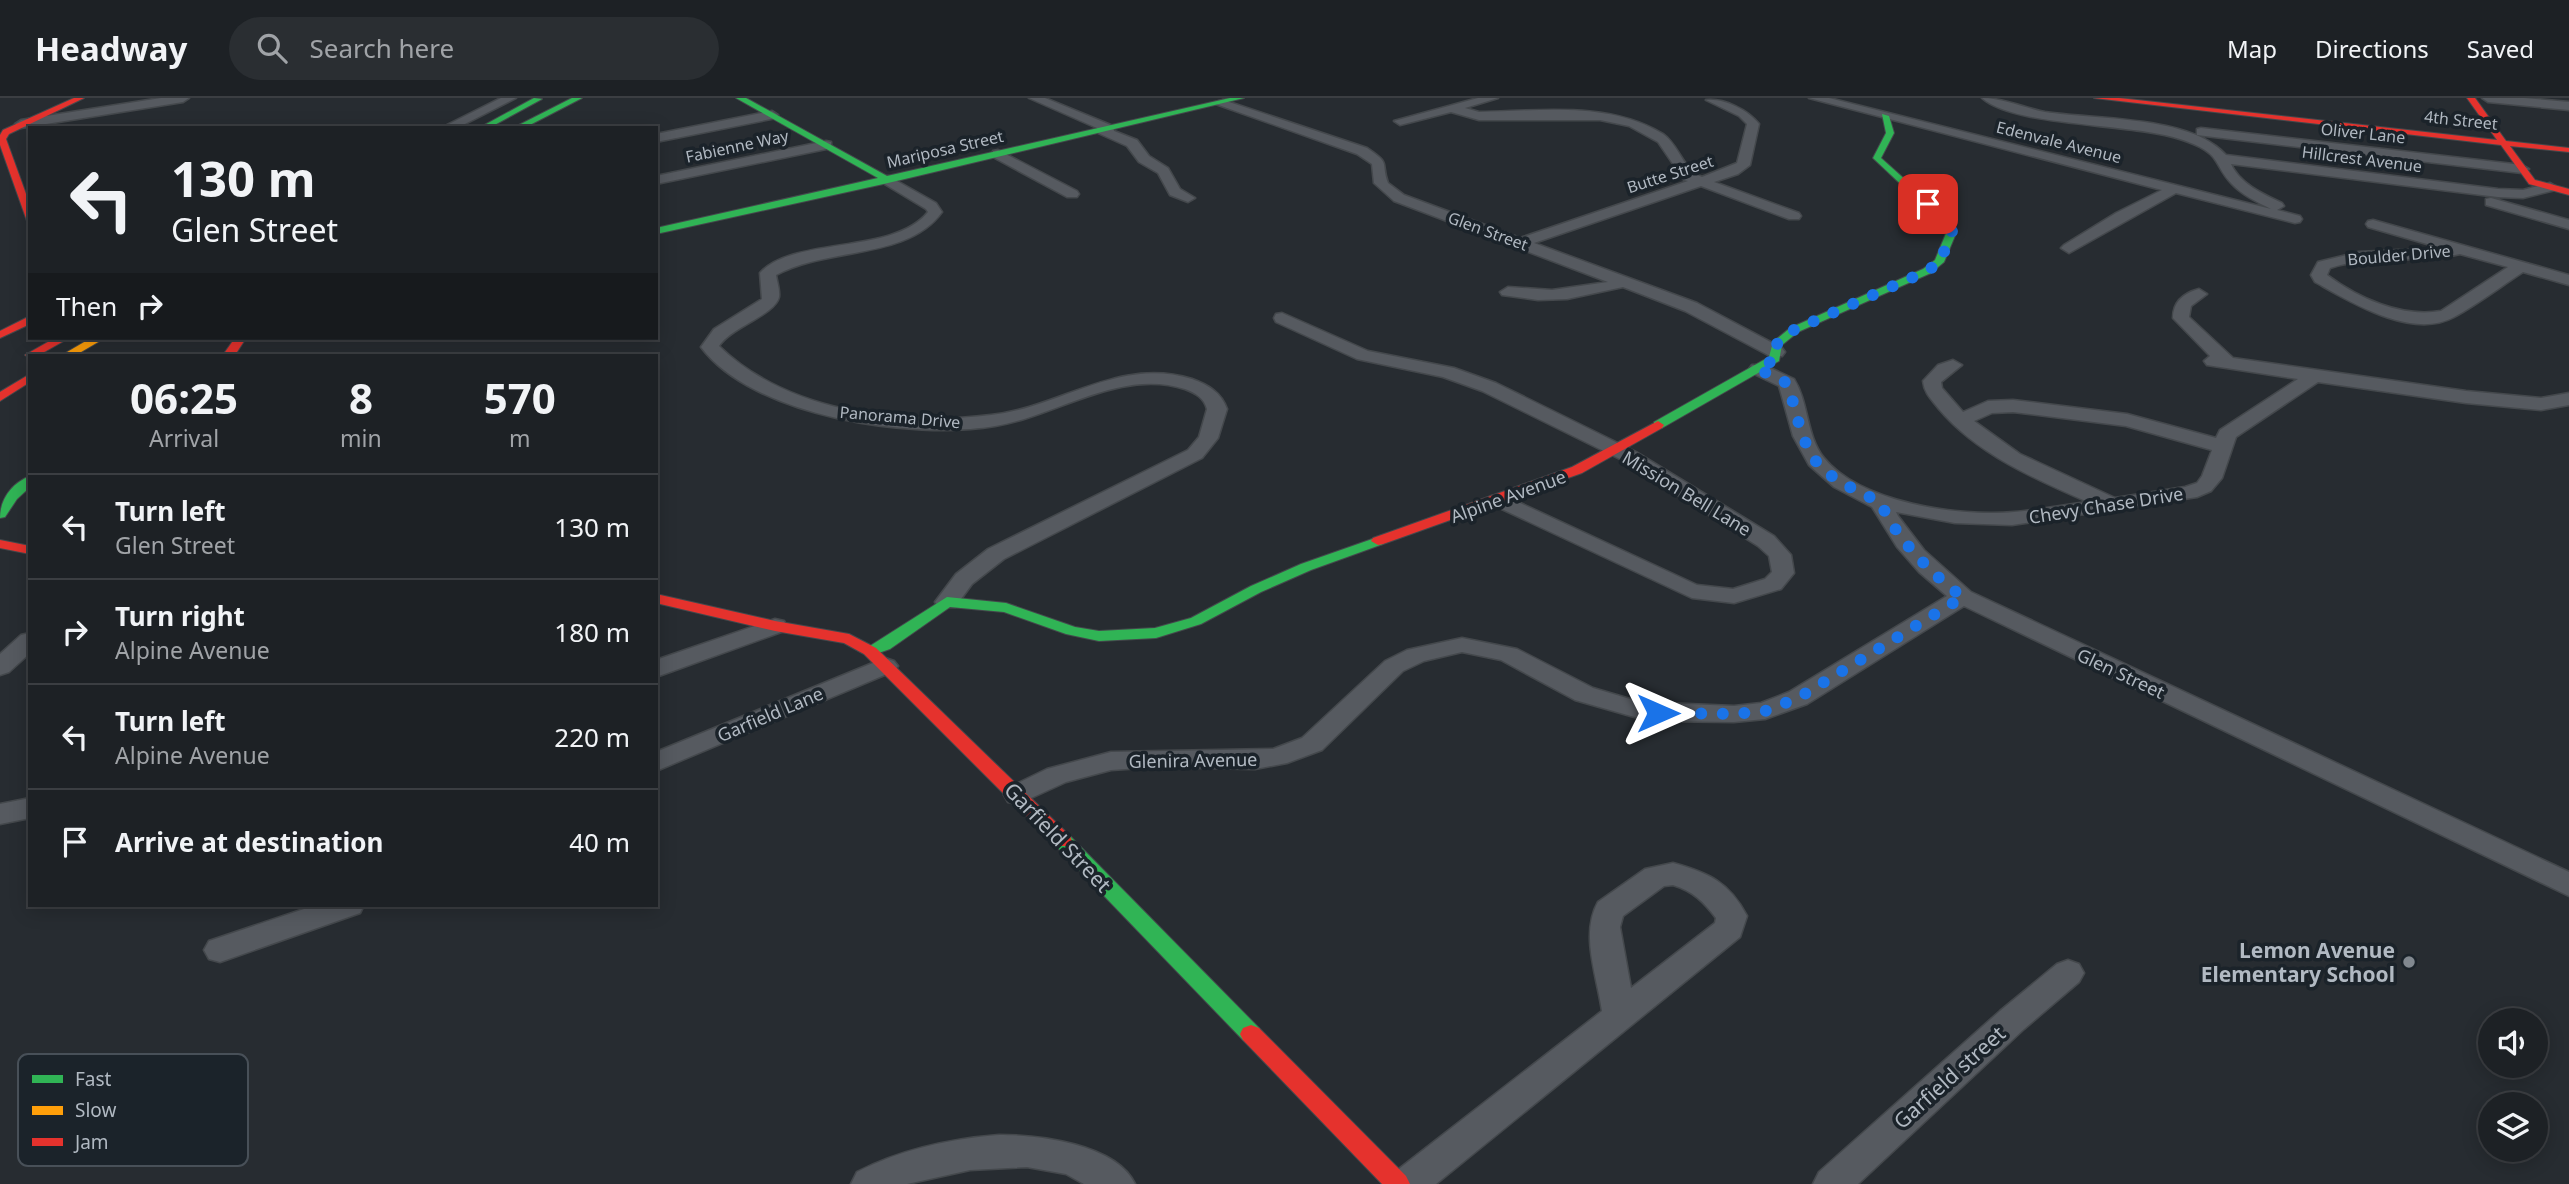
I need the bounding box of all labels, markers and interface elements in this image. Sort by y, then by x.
search box [229,17,719,80]
text: Headway [35,26,187,71]
icon: search [253,29,291,67]
text: Search here [309,30,454,66]
text: Map [2227,32,2277,65]
text: Directions [2315,32,2429,65]
text: Saved [2467,32,2534,65]
street label: 4th Street [2423,105,2499,135]
street label: Edenvale Avenue [1994,116,2124,168]
street label: Oliver Lane [2320,118,2406,148]
street label: Fabienne Way [683,124,791,168]
street label: Mariposa Street [884,125,1006,173]
street label: Hillcrest Avenue [2301,141,2423,177]
text: 130 m [171,145,316,211]
street label: Butte Street [1624,150,1716,198]
icon: left [56,154,147,245]
pin [1898,174,1958,234]
icon: arrive [1909,185,1947,223]
street label: Glen Street [1445,206,1531,256]
text: Glen Street [171,208,338,251]
street label: Boulder Drive [2347,240,2451,270]
icon: right [131,287,169,325]
text: Then [56,288,117,324]
text: 06:25 [130,369,238,426]
text: 8 [349,369,373,426]
text: 570 [484,369,556,426]
street label: Panorama Drive [839,401,961,433]
text: Arrival [149,422,219,454]
text: min [340,422,382,454]
text: m [509,422,531,454]
street label: Mission Bell Lane [1618,445,1756,541]
street label: Alpine Avenue [1447,464,1569,528]
street label: Chevy Chase Drive [2027,481,2185,529]
text: Turn left [115,493,226,529]
icon: left [56,508,94,546]
text: 130 m [554,509,630,545]
text: Glen Street [115,529,235,561]
text: Turn right [115,598,245,634]
icon: right [56,613,94,651]
text: 180 m [554,614,630,650]
text: Alpine Avenue [115,634,270,666]
street label: Glen Street [2073,642,2169,704]
position arrow [1621,676,1695,750]
street label: Garfield Lane [713,681,827,747]
text: Turn left [115,703,226,739]
icon: left [56,718,94,756]
text: 220 m [554,719,630,755]
text: Alpine Avenue [115,739,270,771]
street label: Glenira Avenue [1128,747,1258,773]
street label: Garfield Street [998,776,1118,898]
icon: arrive [56,823,94,861]
text: Arrive at destination [115,824,384,860]
text: 40 m [569,824,630,860]
place label: Lemon Avenue Elementary School [2201,936,2395,988]
marker: Lemon Avenue Elementary School [2401,954,2417,970]
map controls [2478,1008,2548,1162]
button: sound [2478,1008,2548,1078]
street label: Garfield street [1887,1019,2011,1135]
legend [18,1054,248,1166]
text: Fast [75,1066,112,1092]
button: layers [2478,1092,2548,1162]
text: Slow [75,1097,116,1123]
text: Jam [73,1129,109,1155]

